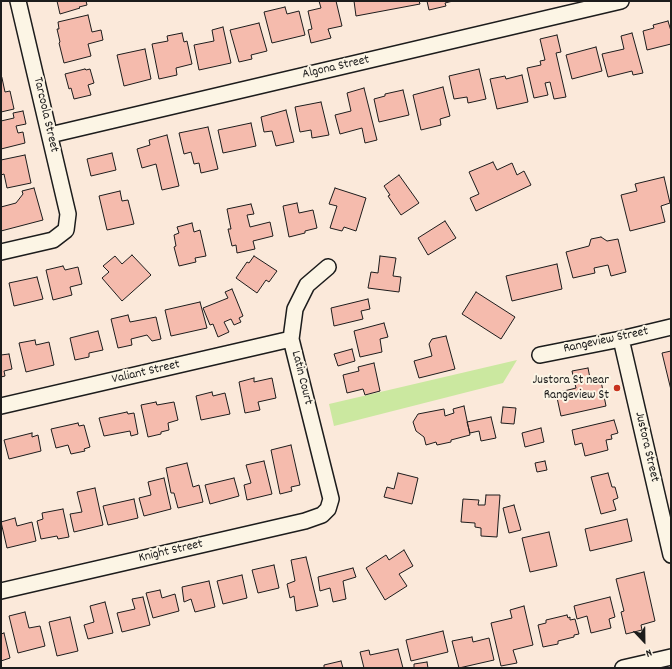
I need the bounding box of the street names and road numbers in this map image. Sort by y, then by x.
street label: Algona Street [301,53,371,83]
street label: Tarcoola Street [29,76,61,154]
street label: Rangeview Street [562,324,650,358]
street label: Latin Court [287,349,315,407]
street label: Valiant Street [110,358,182,388]
street label: Justora Street [630,410,662,484]
street label: Knight Street [137,537,205,567]

